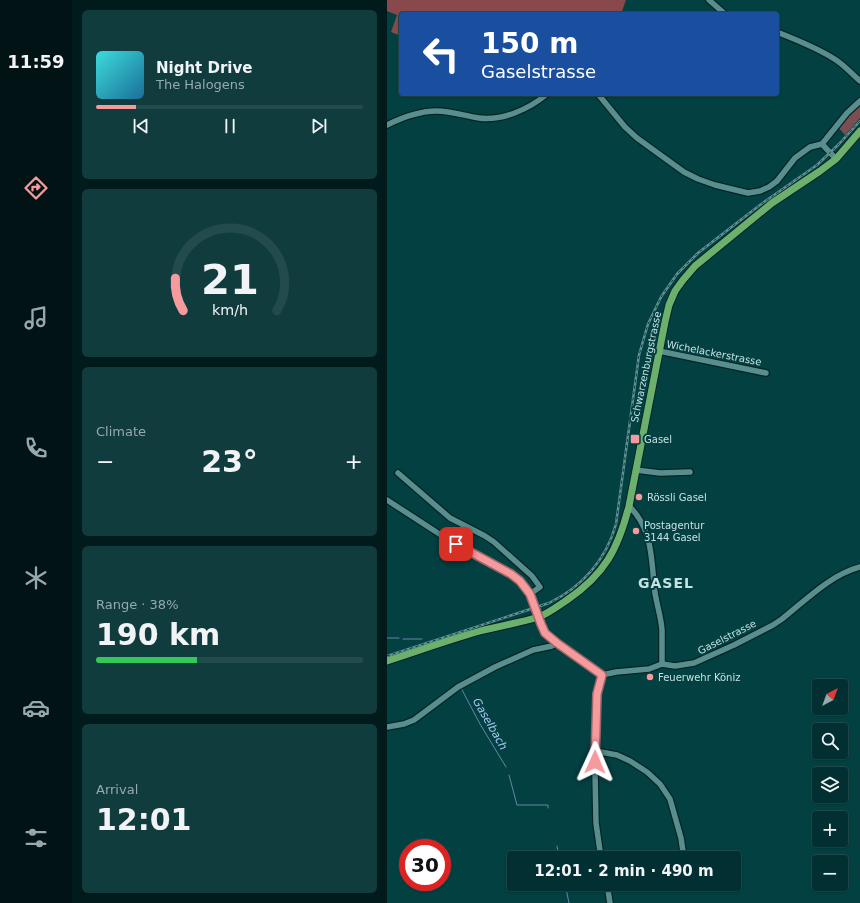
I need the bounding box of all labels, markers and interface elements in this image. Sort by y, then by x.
text: 150 m [481,27,578,60]
icon: left [415,28,467,80]
text: 11:59 [7,51,65,72]
text: Night Drive [156,59,252,77]
text: Gaselstrasse [481,61,596,82]
text: The Halogens [156,77,245,92]
icon: previous [130,115,152,137]
icon: pause [219,115,241,137]
icon: next [308,115,330,137]
icon: directions [22,174,50,202]
text: 21 [201,255,258,304]
text: km/h [211,301,248,317]
icon: music [22,304,50,332]
street label: Schwarzenburgstrasse [629,310,663,424]
street label: Wichelackerstrasse [666,338,762,368]
text: Climate [96,424,146,439]
marker: Gasel [629,433,641,445]
icon: phone [22,434,50,462]
place label: Gasel [644,434,672,445]
text: 23° [201,444,258,479]
text: − [96,449,114,474]
text: + [345,449,363,474]
marker: Rössli Gasel [634,492,644,502]
place label: Rössli Gasel [647,492,707,503]
place label: Postagentur 3144 Gasel [644,520,705,543]
marker: Postagentur 3144 Gasel [631,526,641,536]
pin [439,527,473,561]
icon: arrive [445,533,467,555]
icon: climate [22,564,50,592]
district label: GASEL [638,575,694,591]
text: Range · 38% [96,597,179,612]
text: 190 km [96,617,220,652]
street label: Gaselstrasse [696,618,758,656]
marker: Feuerwehr Köniz [645,672,655,682]
place label: Feuerwehr Köniz [658,672,740,683]
north arrow [812,679,848,715]
map controls [812,679,848,891]
icon: car [22,694,50,722]
water label: Gaselbach [470,696,510,752]
button: search [812,723,848,759]
position arrow [574,741,616,783]
button: layers [812,767,848,803]
text: Arrival [96,782,138,797]
text: 12:01 [96,802,192,837]
button: + [812,811,848,847]
icon: filters [22,824,50,852]
speed limit sign: 30 [399,839,451,891]
button: − [812,855,848,891]
text: 12:01 · 2 min · 490 m [534,862,714,880]

